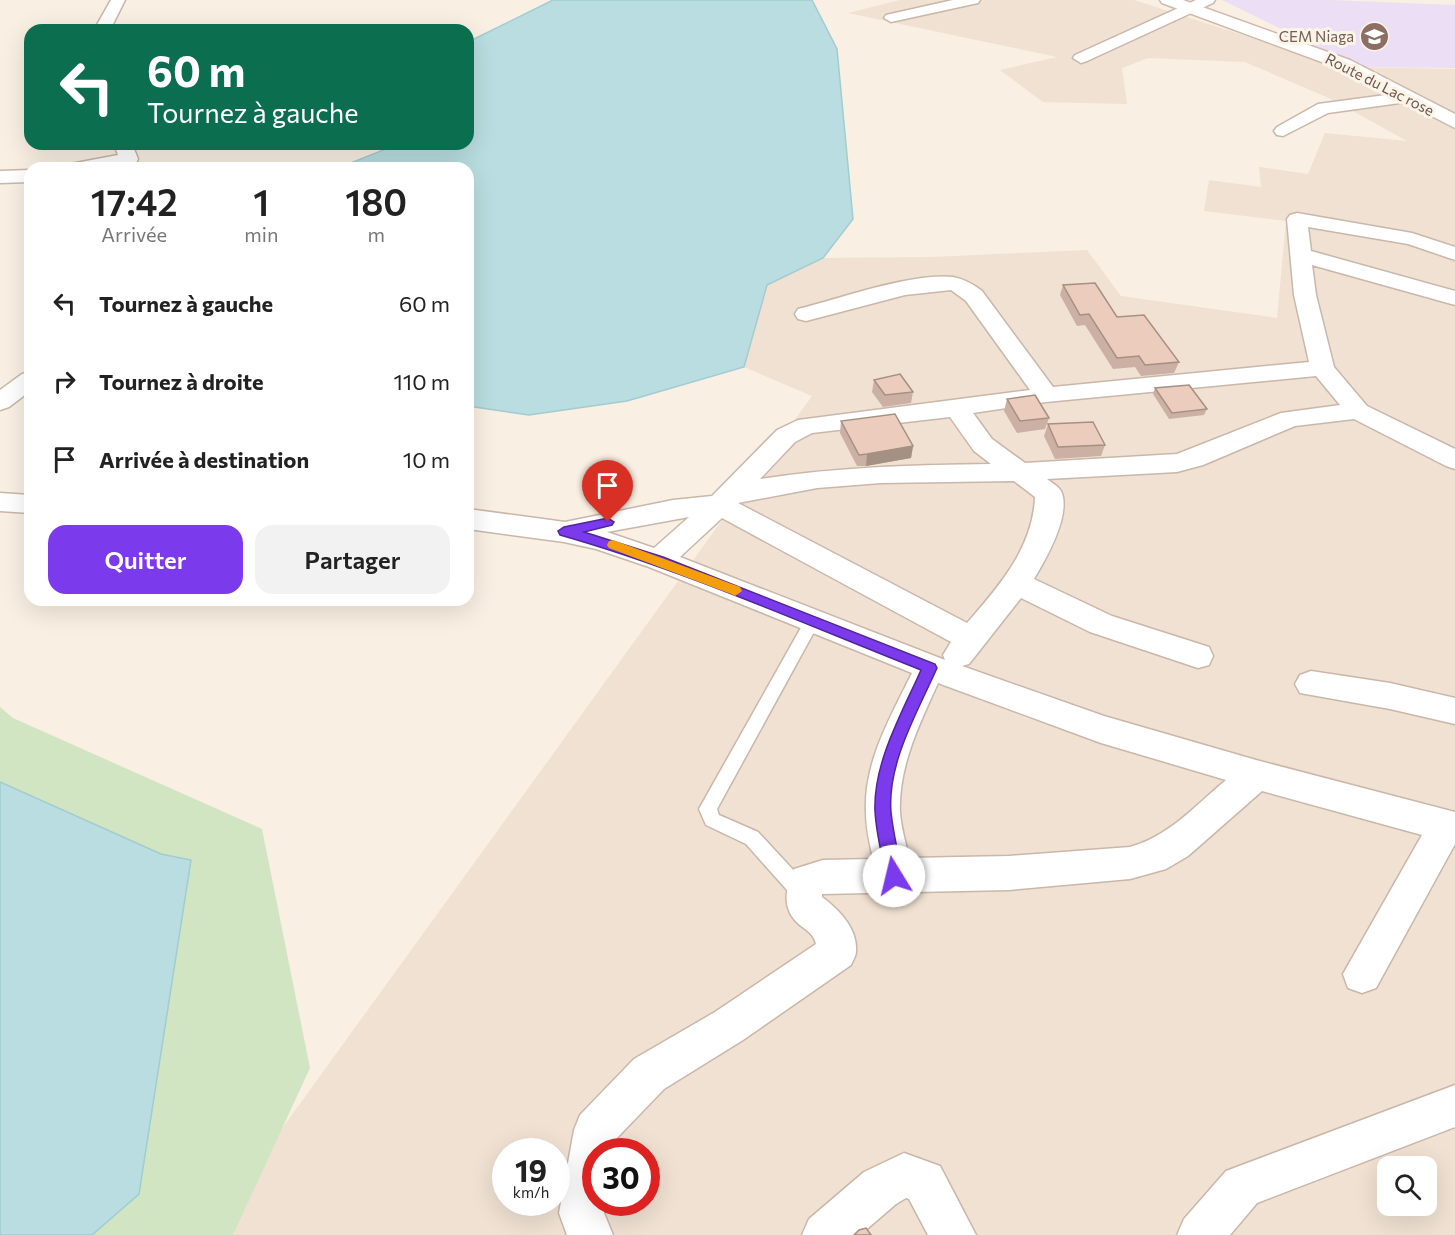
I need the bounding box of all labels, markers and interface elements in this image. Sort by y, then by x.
school or university icon: CEM Niaga [1359,20,1391,52]
place label: CEM Niaga [1279,27,1354,45]
text: 60 m [147,44,246,96]
icon: left [48,48,126,126]
street label: Route du Lac rose [1323,49,1437,119]
text: Tournez à gauche [147,96,358,129]
text: 17:42 [91,179,177,223]
text: 1 [253,179,269,223]
text: 180 [345,179,407,223]
text: Arrivée [101,222,167,246]
text: min [244,222,278,246]
text: m [367,222,385,246]
icon: left [48,287,81,320]
text: Tournez à gauche [99,290,273,317]
text: 60 m [399,290,450,317]
icon: right [48,365,81,398]
text: Tournez à droite [99,368,264,395]
text: 110 m [393,368,450,395]
icon: arrive [48,443,81,476]
text: Arrivée à destination [99,446,309,473]
text: 10 m [403,446,450,473]
pin [582,460,633,522]
icon: arrive [591,469,624,502]
button: Quitter [48,525,243,594]
button: Partager [255,525,450,594]
position arrow [862,844,926,908]
speed limit sign: 30 [582,1138,660,1216]
text: 19 [515,1151,547,1188]
map controls [1377,1156,1437,1216]
button: search [1377,1156,1437,1216]
text: km/h [513,1183,549,1201]

